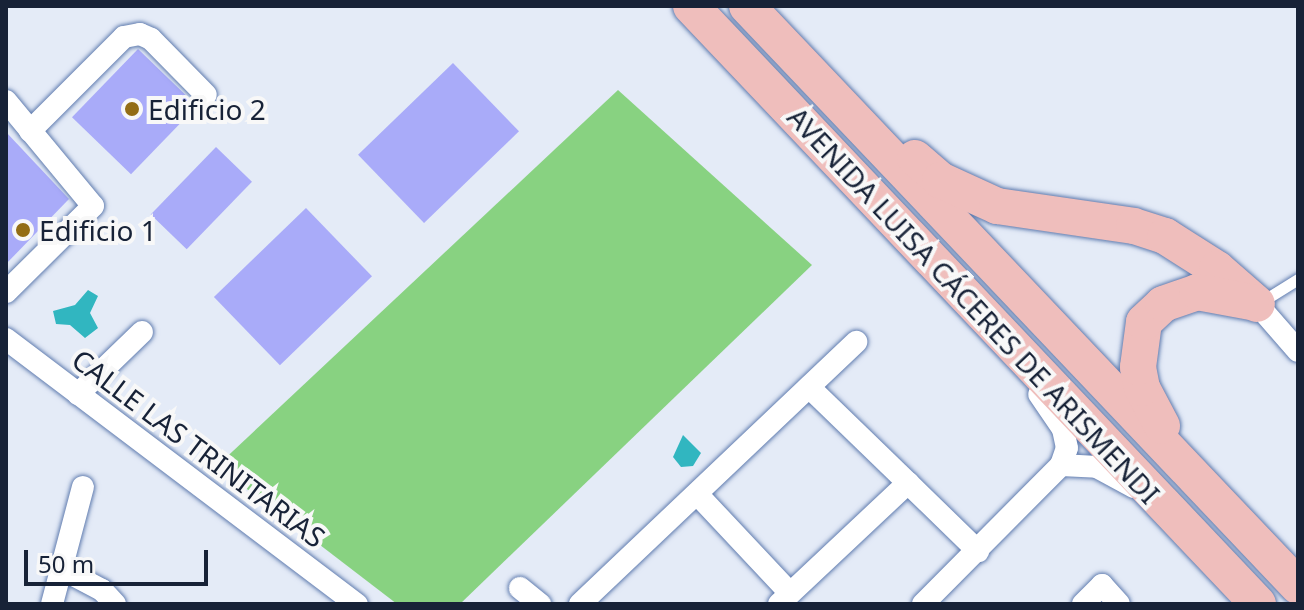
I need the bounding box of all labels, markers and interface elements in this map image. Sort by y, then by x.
place label: Edificio 2 [148,92,266,126]
marker: Edificio 2 [123,100,141,118]
street label: AVENIDA LUISA CÁCERES DE ARISMENDI [781,100,1167,510]
place label: Edificio 1 [39,213,157,247]
marker: Edificio 1 [14,221,32,239]
street label: CALLE LAS TRINITARIAS [66,342,332,554]
scale bar [28,534,212,584]
text: 50 m [38,547,94,580]

